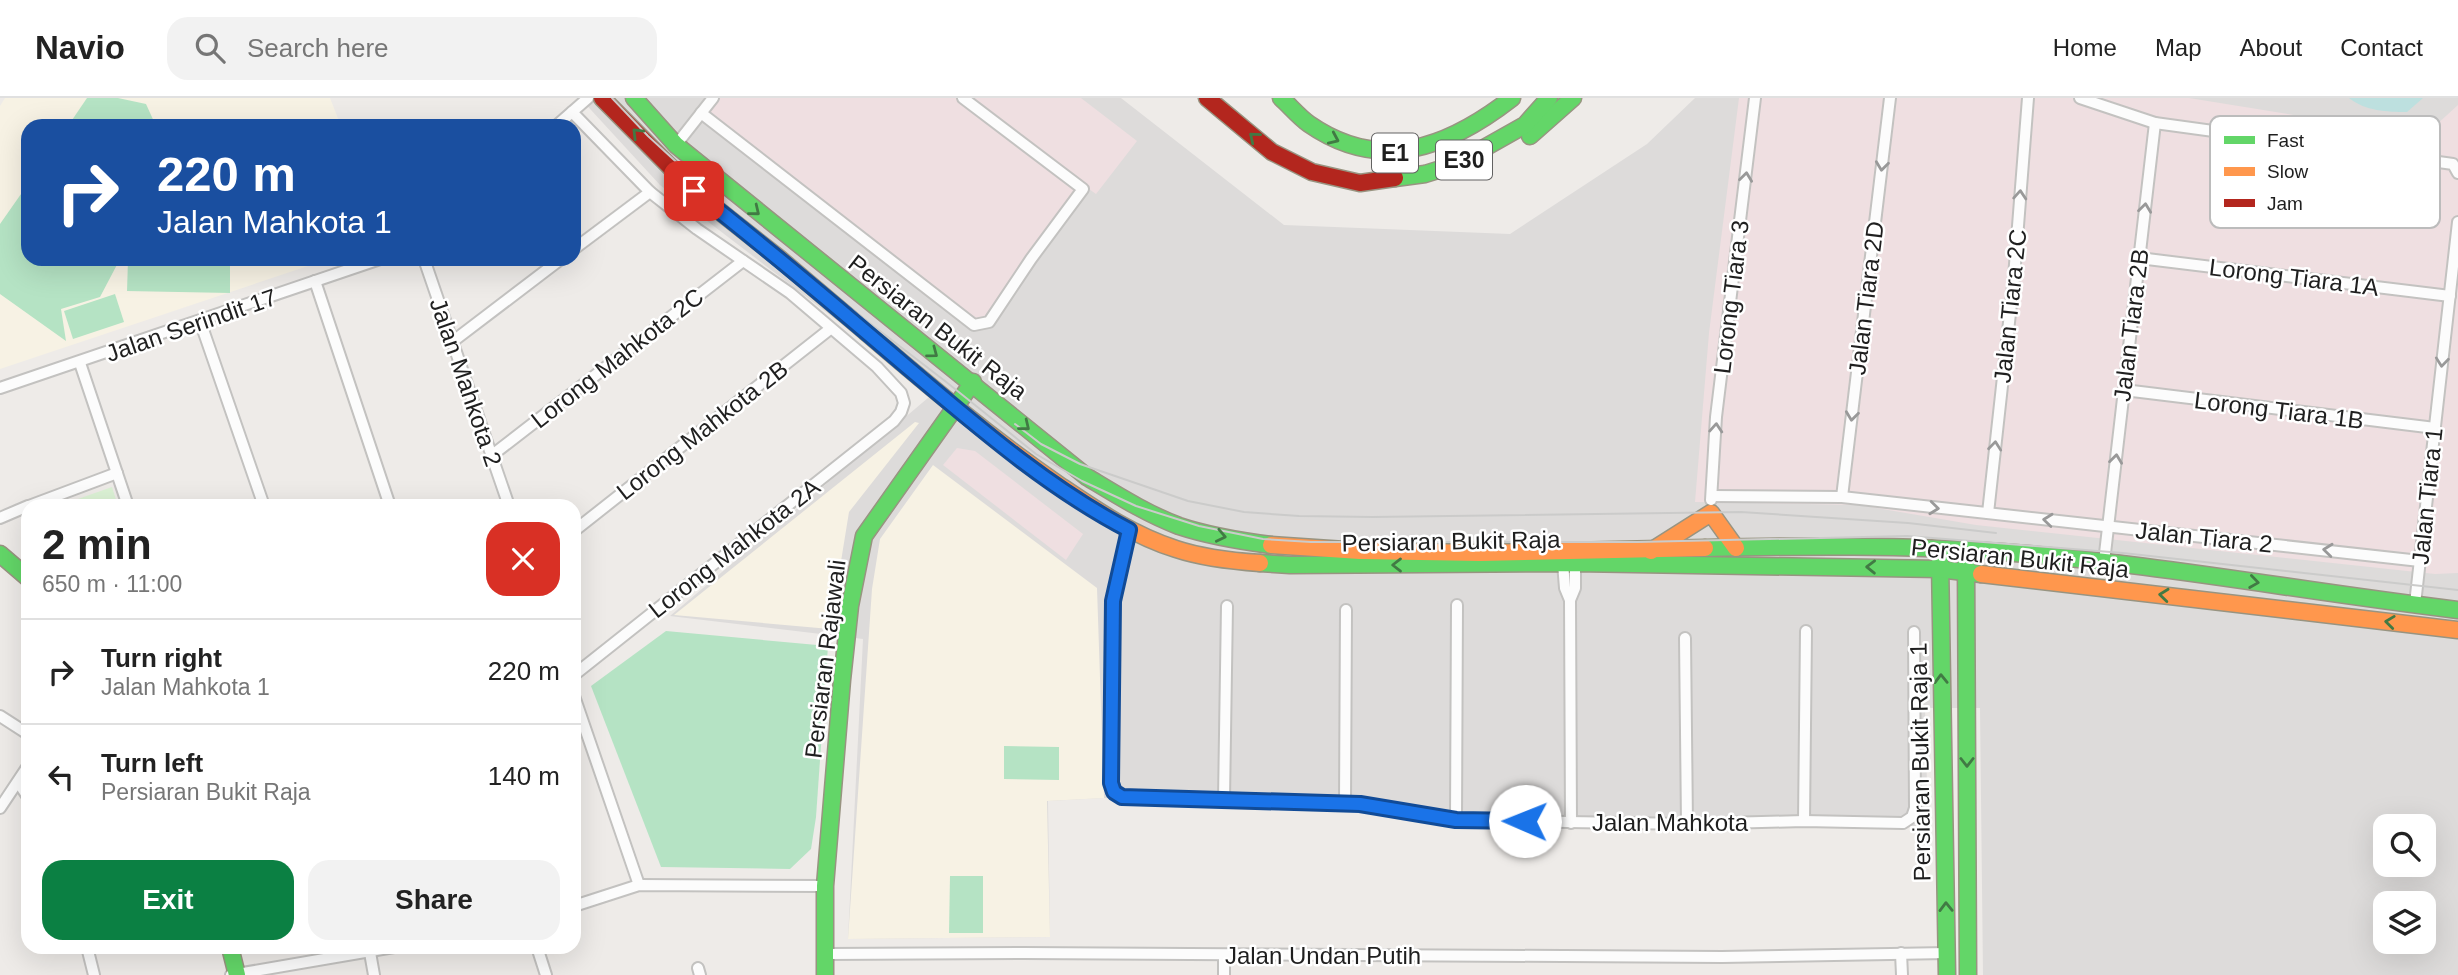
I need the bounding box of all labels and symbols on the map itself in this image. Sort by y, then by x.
legend [2210,116,2440,228]
one-way arrow [632,129,645,142]
text: Fast [2267,130,2305,151]
one-way arrow [1327,131,1339,145]
one-way arrow [1250,133,1262,146]
road number: E1 [1372,134,1418,172]
road number: E30 [1436,141,1492,180]
one-way arrow [1875,160,1890,172]
pin [664,161,724,221]
text: Slow [2267,161,2308,182]
one-way arrow [1738,172,1753,183]
one-way arrow [2012,189,2027,200]
text: Jam [2267,193,2303,214]
one-way arrow [747,203,760,215]
one-way arrow [2138,203,2153,214]
street label: Lorong Tiara 3 [1708,219,1754,375]
street label: Jalan Tiara 2D [1843,220,1889,376]
street label: Jalan Tiara 2C [1988,228,2032,384]
street label: Jalan Tiara 2B [2108,247,2154,403]
street label: Persiaran Bukit Raja [843,249,1033,405]
street label: Lorong Tiara 1A [2208,253,2380,301]
street label: Lorong Mahkota 2C [526,282,708,434]
street label: Jalan Serindit 17 [102,283,280,367]
street label: Jalan Mahkota 2 [425,294,507,470]
one-way arrow [926,344,938,357]
street label: Lorong Mahkota 2B [611,355,793,505]
one-way arrow [2435,357,2450,368]
street label: Lorong Tiara 1B [2193,386,2365,434]
one-way arrow [1844,410,1859,422]
one-way arrow [1018,417,1030,430]
one-way arrow [1708,422,1723,433]
street label: Jalan Tiara 1 [2406,426,2448,566]
one-way arrow [1987,440,2002,451]
one-way arrow [2108,453,2123,465]
street label: Lorong Mahkota 2A [643,473,825,623]
one-way arrow [1928,500,1940,515]
one-way arrow [2042,513,2053,528]
street label: Jalan Tiara 2 [2134,516,2274,558]
street label: Persiaran Bukit Raja [1341,526,1561,556]
one-way arrow [1215,527,1227,542]
street label: Persiaran Bukit Raja [1910,533,2131,583]
one-way arrow [2322,543,2334,558]
one-way arrow [1391,557,1402,573]
street label: Persiaran Rajawali [799,558,851,760]
one-way arrow [1866,560,1877,575]
one-way arrow [2248,574,2260,589]
one-way arrow [2158,588,2170,603]
one-way arrow [2384,614,2396,629]
street label: Persiaran Bukit Raja 1 [1904,642,1936,882]
one-way arrow [1933,674,1948,685]
one-way arrow [1959,758,1975,768]
position arrow [1488,784,1562,858]
street label: Jalan Mahkota [1592,809,1749,836]
one-way arrow [1938,901,1954,912]
street label: Jalan Undan Putih [1225,942,1421,969]

